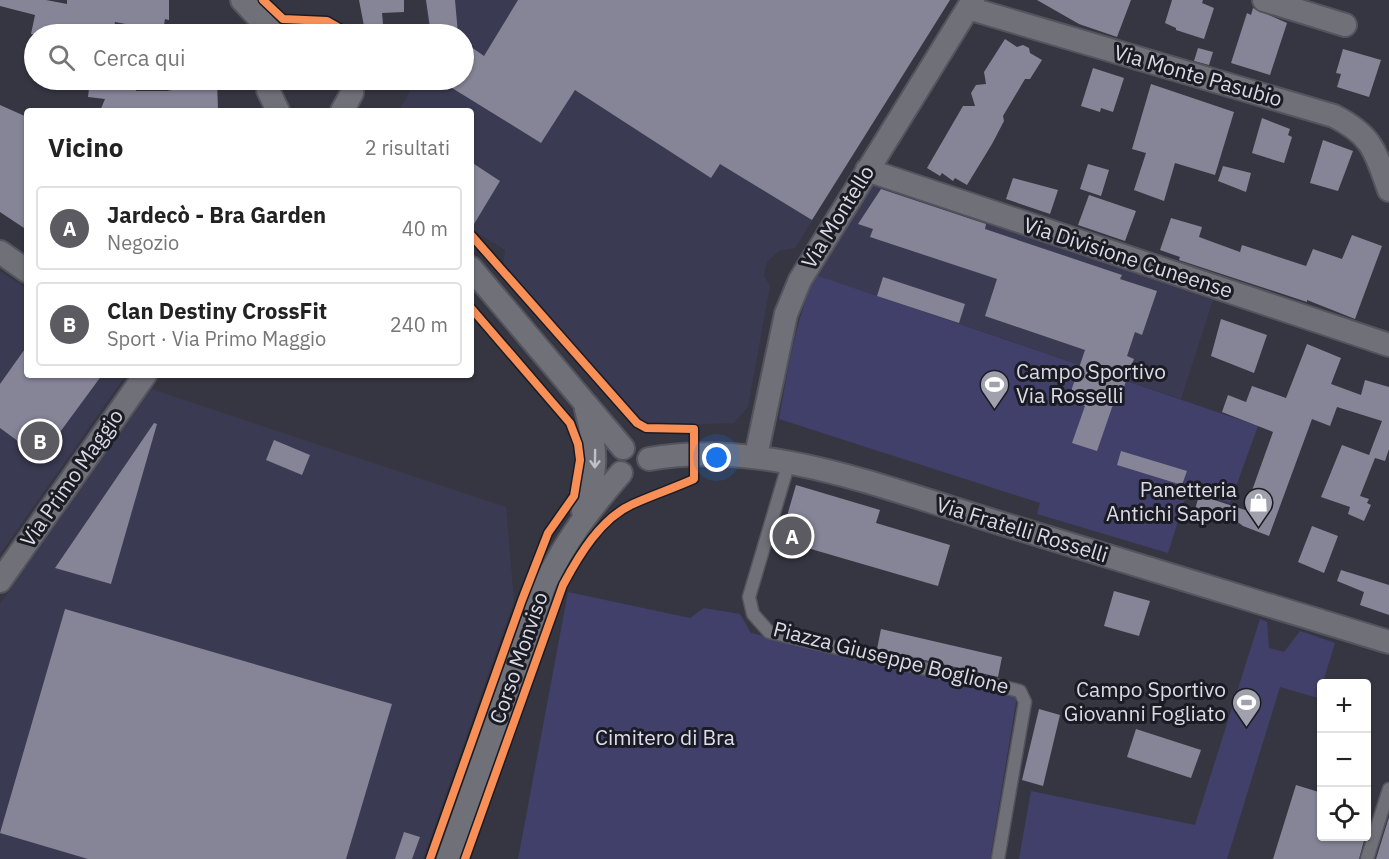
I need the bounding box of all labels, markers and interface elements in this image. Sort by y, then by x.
search box [24,24,474,90]
street label: Via Monte Pasubio [1111,38,1286,112]
icon: search [45,41,78,74]
text: Cerca qui [93,43,185,72]
text: Vicino [48,130,123,164]
text: 2 risultati [365,134,450,161]
street label: Via Montello [794,160,880,273]
text: Jardecò - Bra Garden [107,200,326,229]
street label: Via Divisione Cuneense [1020,210,1237,304]
text: A [63,215,76,242]
text: 40 m [402,215,448,242]
text: Negozio [107,229,179,256]
text: Clan Destiny CrossFit [107,296,327,325]
text: B [63,311,76,338]
text: 240 m [390,311,448,338]
text: Sport · Via Primo Maggio [107,325,326,352]
place label: Campo Sportivo Via Rosselli [1016,357,1166,409]
sports icon: Campo Sportivo Via Rosselli [979,368,1011,410]
street label: Via Primo Maggio [13,403,129,552]
pin: B [20,418,60,464]
your location [702,443,731,472]
one-way arrow [589,449,601,469]
place label: Panetteria Antichi Sapori [1106,475,1237,527]
shop icon: Panetteria Antichi Sapori [1242,486,1274,528]
street label: Via Fratelli Rosselli [933,490,1112,568]
pin: A [772,514,812,558]
street label: Corso Monviso [482,588,554,727]
street label: Piazza Giuseppe Boglione [770,614,1012,700]
place label: Campo Sportivo Giovanni Fogliato [1064,675,1226,727]
map controls [1317,679,1371,841]
button: + [1317,679,1371,733]
sports icon: Campo Sportivo Giovanni Fogliato [1231,686,1263,728]
park label: Cimitero di Bra [595,723,735,751]
button: − [1317,733,1371,787]
button: locate [1317,787,1371,841]

